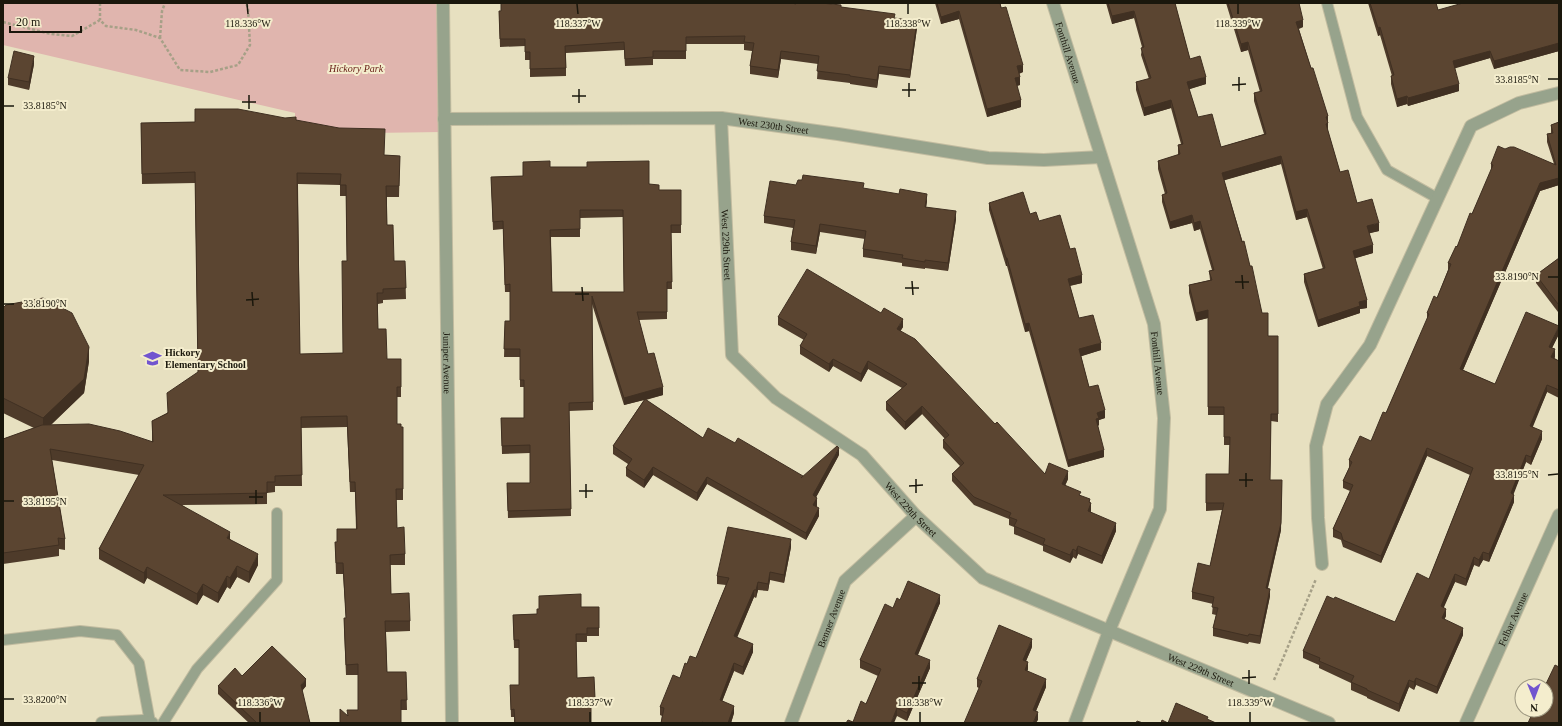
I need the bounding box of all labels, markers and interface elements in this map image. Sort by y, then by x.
scale bar [10,8,81,34]
text: 20 m [16,15,41,29]
text: 118.336°W [225,18,271,29]
text: 118.337°W [555,18,601,29]
text: 118.338°W [885,18,931,29]
text: 118.339°W [1215,18,1261,29]
street label: Fonthill Avenue [1053,21,1083,85]
park label: Hickory Park [328,63,384,74]
text: 33.8185°N [1495,74,1539,85]
text: 33.8185°N [23,100,67,111]
street label: West 230th Street [738,115,810,136]
street label: West 229th Street [719,209,734,281]
text: 33.8190°N [1495,271,1539,282]
text: 33.8190°N [23,298,67,309]
street label: Fonthill Avenue [1149,331,1167,396]
street label: Juniper Avenue [441,332,453,395]
place label: Hickory Elementary School [165,347,246,370]
school or university icon: Hickory Elementary School [142,348,162,368]
text: 33.8195°N [1495,469,1539,480]
street label: West 229th Street [882,480,939,539]
text: 33.8195°N [23,496,67,507]
street label: Benner Avenue [815,587,848,649]
street label: Felbar Avenue [1496,590,1530,648]
street label: West 229th Street [1166,651,1236,689]
north arrow [1514,678,1554,718]
text: 33.8200°N [23,694,67,705]
text: 118.336°W [237,697,283,708]
text: 118.337°W [567,697,613,708]
text: 118.338°W [897,697,943,708]
text: 118.339°W [1227,697,1273,708]
text: N [1530,702,1538,714]

